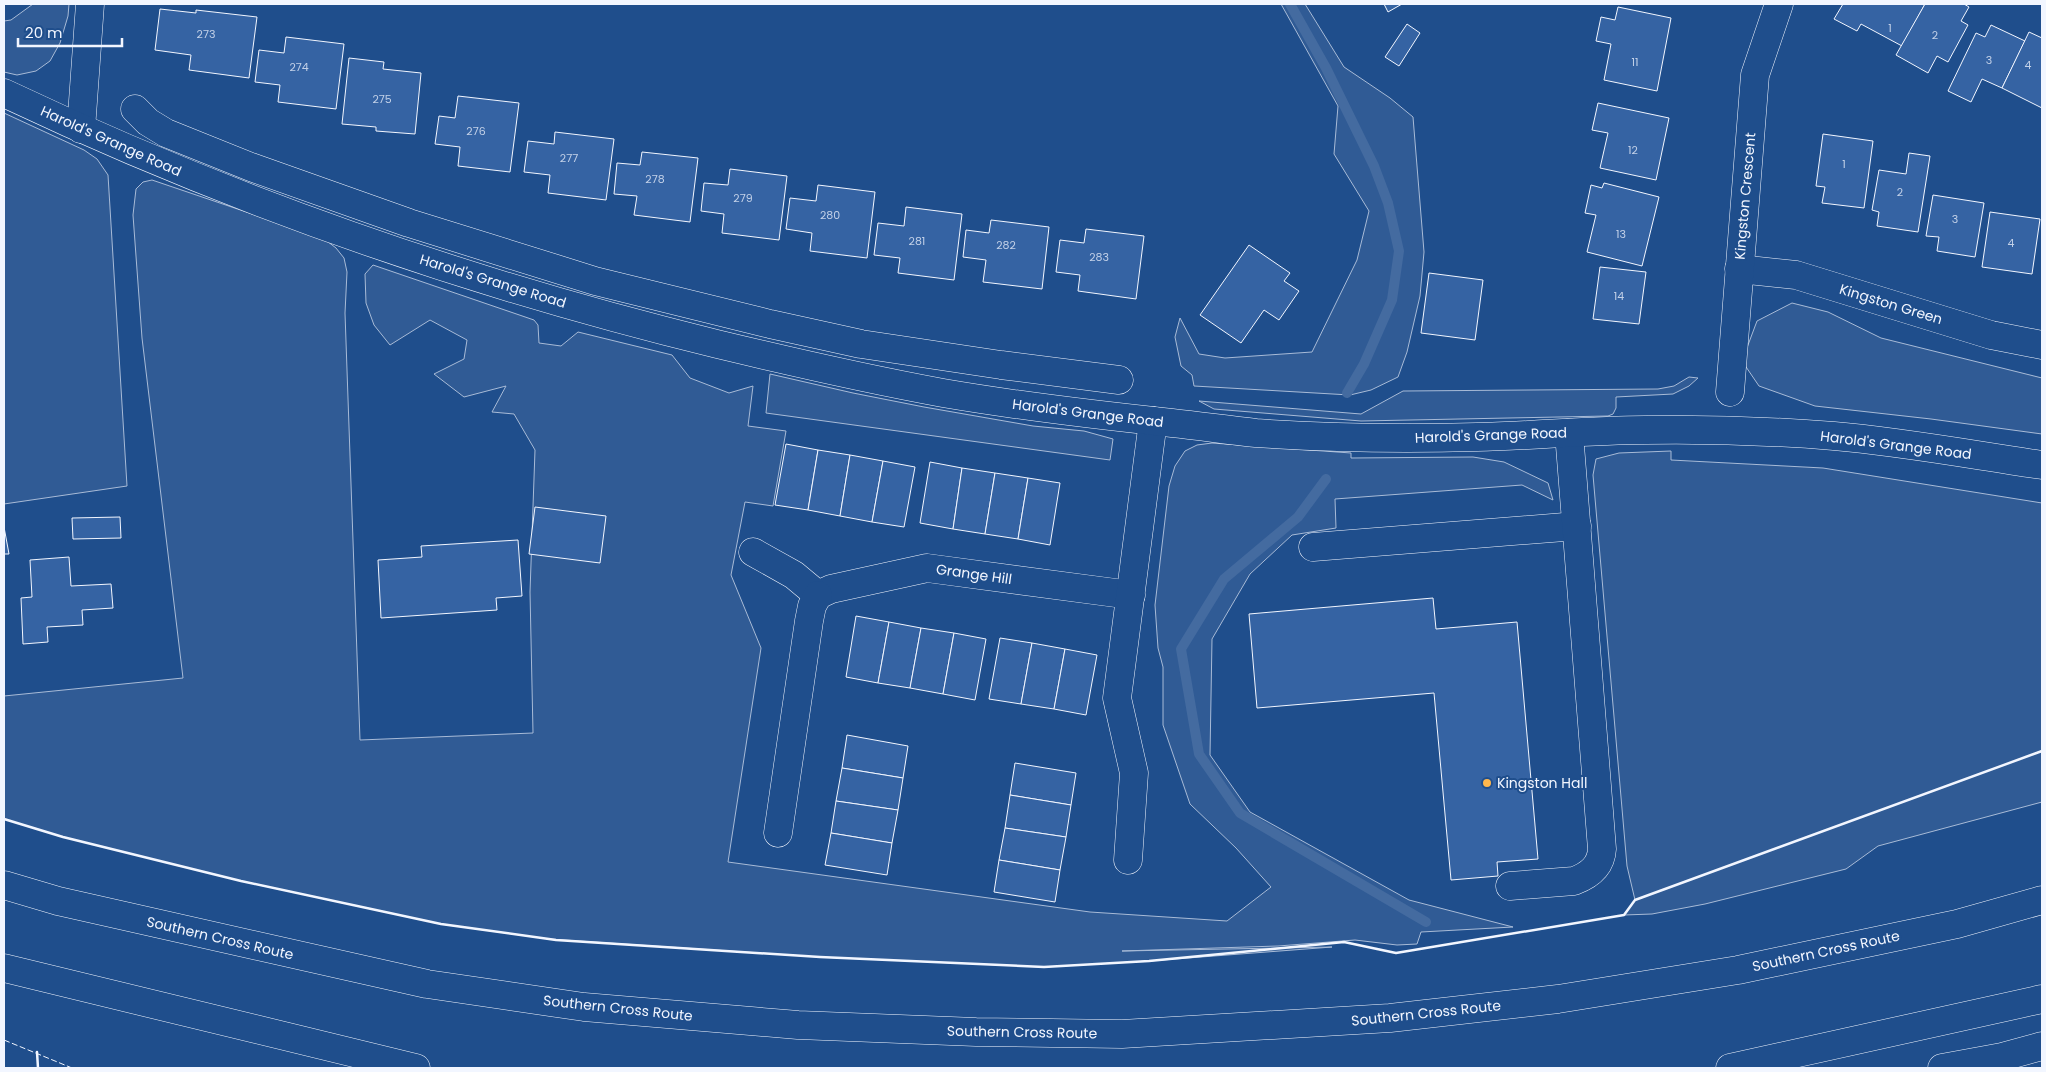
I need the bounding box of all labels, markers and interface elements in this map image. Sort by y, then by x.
scale bar [18,15,121,47]
house number: 1 [1888,20,1892,36]
text: 20 m [25,22,63,43]
house number: 273 [197,26,215,42]
house number: 2 [1932,27,1938,43]
house number: 3 [1986,52,1992,68]
house number: 11 [1631,54,1639,70]
house number: 4 [2025,57,2032,73]
house number: 274 [289,59,309,75]
house number: 275 [372,91,392,107]
street label: Harold's Grange Road [37,101,185,181]
house number: 276 [466,123,486,139]
street label: Kingston Crescent [1729,132,1761,260]
house number: 12 [1628,142,1638,158]
house number: 277 [560,150,578,166]
house number: 1 [1842,156,1846,172]
house number: 278 [645,171,665,187]
house number: 2 [1897,184,1903,200]
house number: 279 [733,190,753,206]
house number: 280 [820,207,840,223]
house number: 3 [1952,211,1958,227]
house number: 13 [1616,226,1626,242]
house number: 281 [909,233,925,249]
house number: 4 [2008,235,2015,251]
house number: 282 [996,237,1016,253]
street label: Harold's Grange Road [417,249,569,313]
house number: 283 [1089,249,1109,265]
street label: Kingston Green [1837,279,1945,329]
house number: 14 [1614,288,1624,304]
street label: Harold's Grange Road [1011,394,1165,432]
street label: Harold's Grange Road [1415,422,1567,448]
street label: Harold's Grange Road [1819,426,1973,464]
street label: Grange Hill [935,559,1013,589]
place label: Kingston Hall [1497,773,1587,793]
marker: Kingston Hall [1481,777,1493,789]
street label: Southern Cross Route [144,911,296,965]
street label: Southern Cross Route [1750,926,1902,976]
street label: Southern Cross Route [542,990,694,1026]
street label: Southern Cross Route [1350,995,1502,1031]
street label: Southern Cross Route [947,1021,1098,1043]

